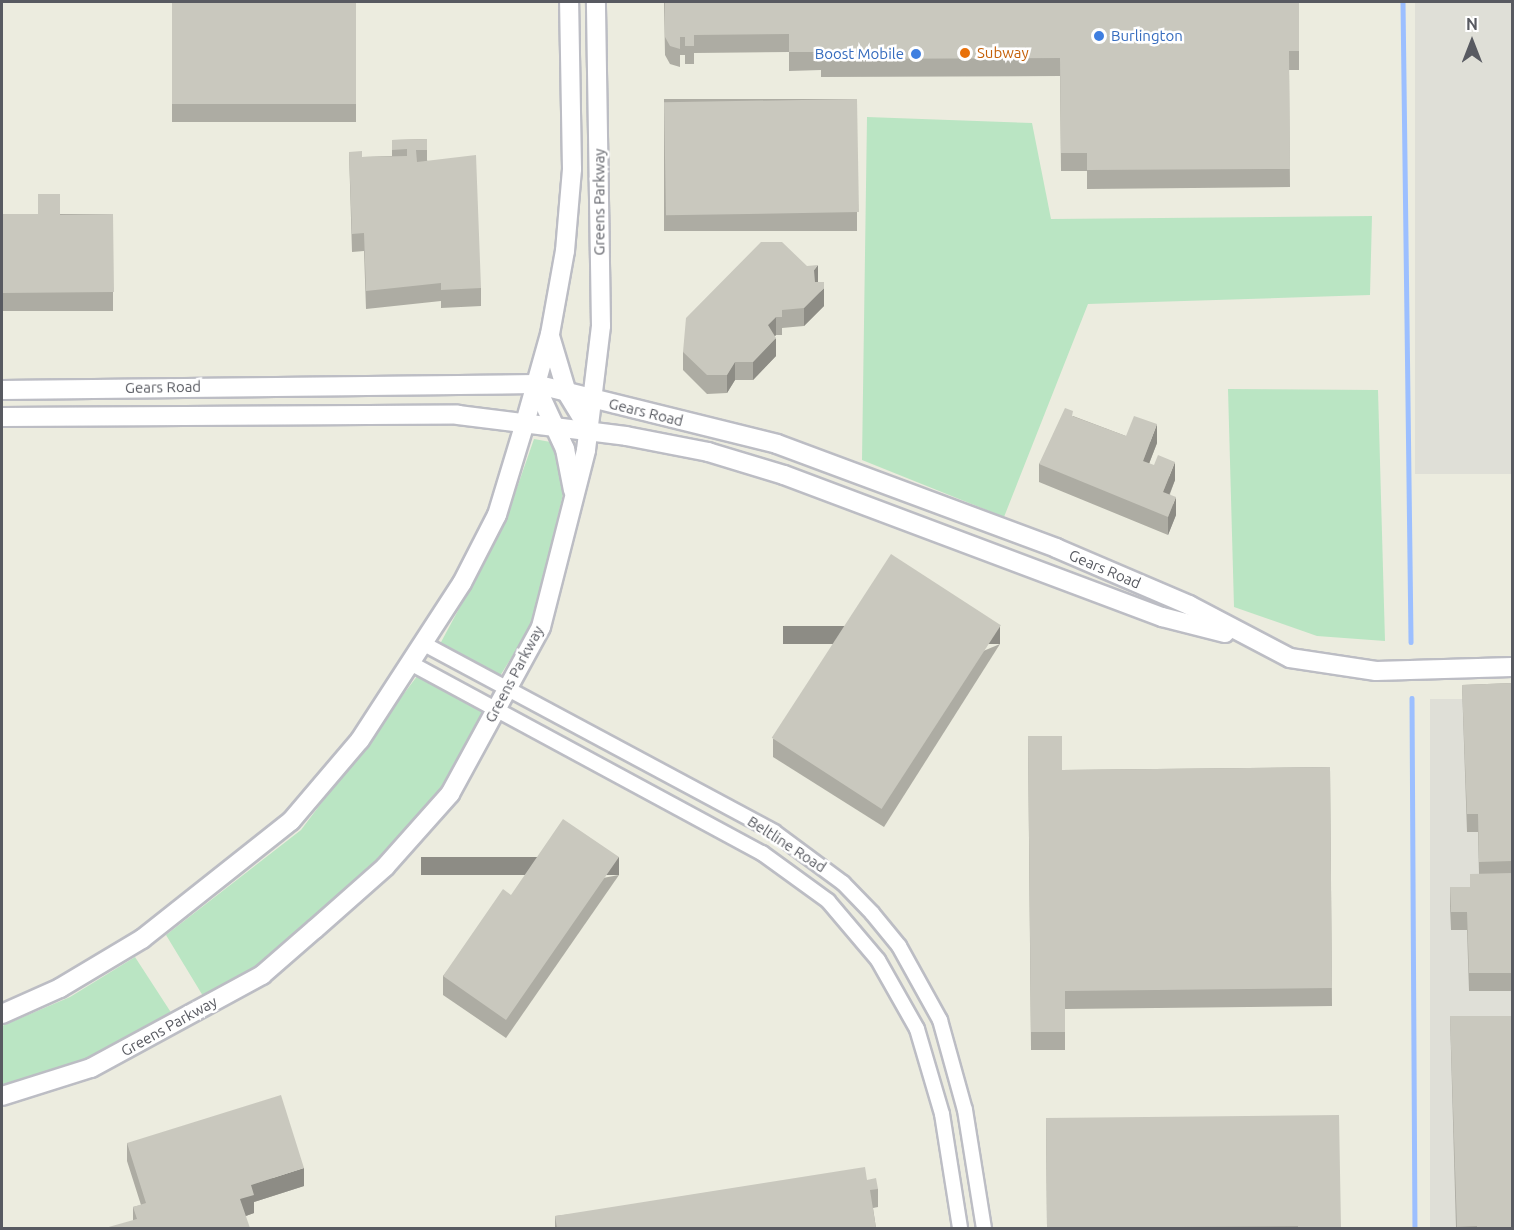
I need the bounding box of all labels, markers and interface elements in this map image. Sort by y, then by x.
north arrow [1442,12,1502,72]
text: N [1466,15,1478,33]
place label: Burlington [1111,27,1183,45]
marker: Burlington [1092,29,1106,43]
place label: Subway [977,44,1029,62]
place label: Boost Mobile [815,45,904,63]
marker: Subway [958,46,972,60]
marker: Boost Mobile [909,47,923,61]
street label: Greens Parkway [590,148,608,256]
street label: Gears Road [125,377,201,397]
street label: Gears Road [607,394,685,430]
street label: Gears Road [1066,546,1144,592]
street label: Greens Parkway [481,623,547,725]
street label: Beltline Road [744,812,830,876]
street label: Greens Parkway [118,992,220,1060]

